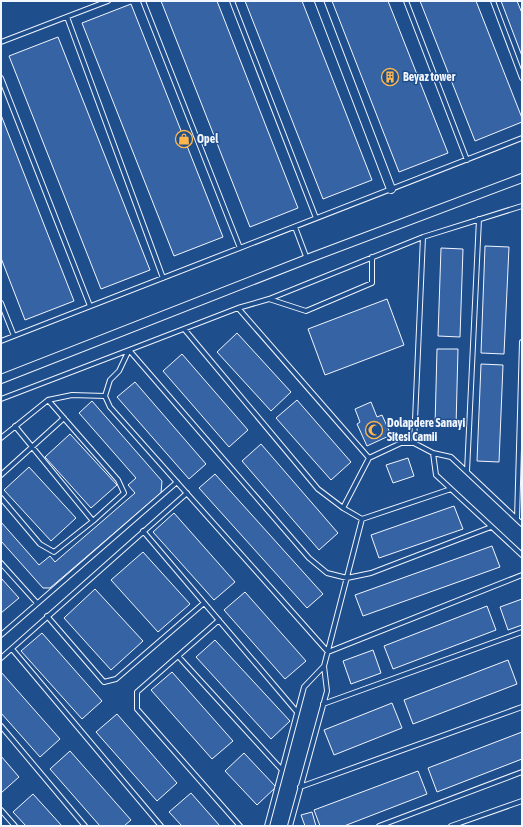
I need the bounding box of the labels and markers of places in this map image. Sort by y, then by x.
building icon: Beyaz tower [380,67,400,87]
place label: Beyaz tower [403,70,456,84]
shop icon: Opel [174,129,194,149]
place label: Opel [197,132,219,146]
place label: Dolapdere Sanayi Sitesi Camii [387,416,466,444]
mosque icon: Dolapdere Sanayi Sitesi Camii [364,420,384,440]

